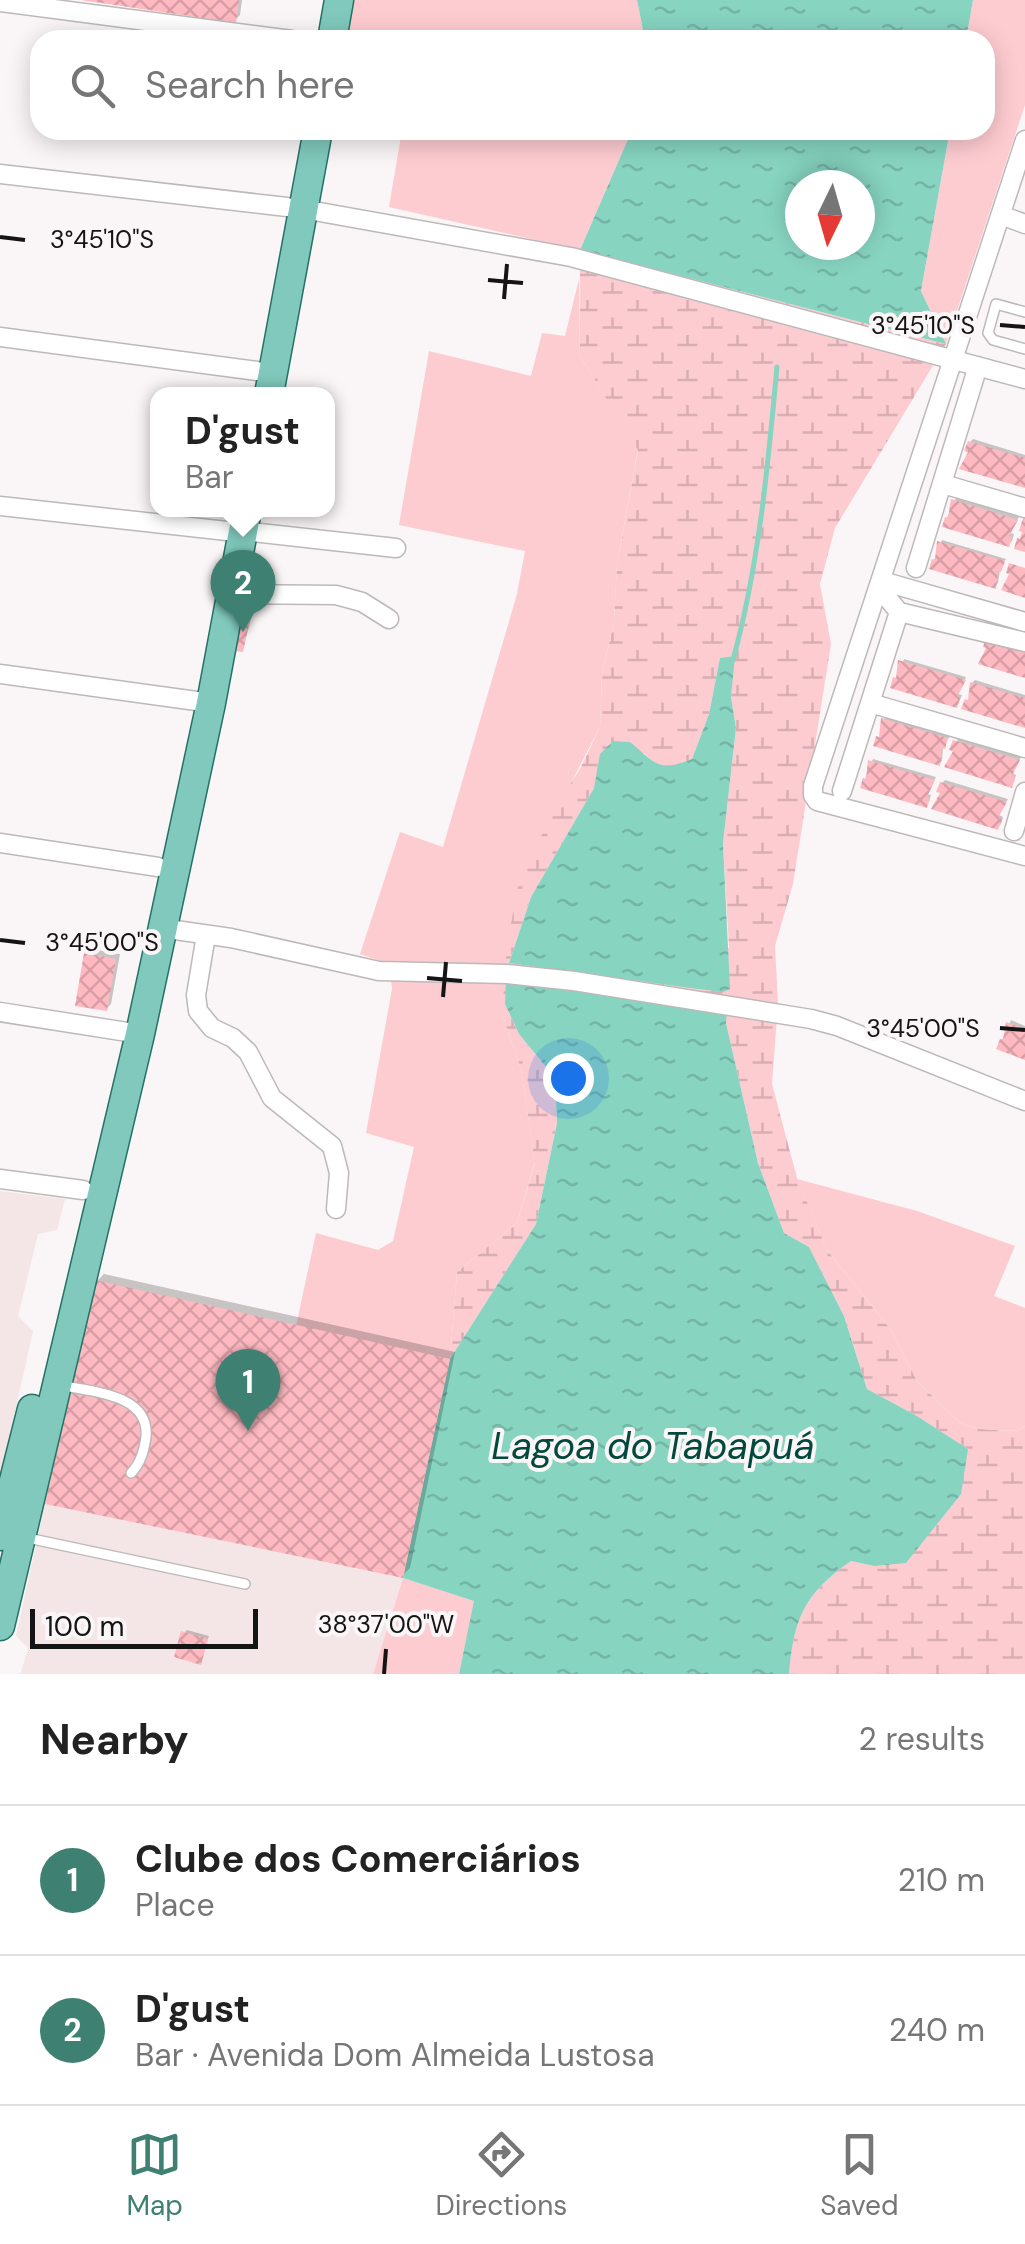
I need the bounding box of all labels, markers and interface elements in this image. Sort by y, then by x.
search box [30,30,995,140]
icon: search [65,58,120,113]
text: Search here [145,60,355,110]
north arrow [785,170,875,260]
text: 3°45'10"S [50,223,154,256]
text: 3°45'10"S [871,309,975,342]
popup [150,387,335,517]
text: D'gust [185,406,300,456]
text: Bar [185,456,234,498]
pin: 2 [210,550,276,632]
text: 3°45'00"S [45,926,159,959]
text: 3°45'00"S [866,1012,980,1045]
your location [543,1053,594,1104]
pin: 1 [216,1348,280,1431]
water label: Lagoa do Tabapuá [491,1421,815,1471]
scale bar [30,1604,258,1648]
text: 100 m [45,1608,124,1645]
text: 38°37'00"W [318,1608,454,1641]
text: Nearby [40,1712,189,1767]
text: 2 results [859,1718,985,1760]
text: Clube dos Comerciários [135,1834,581,1884]
text: 1 [67,1859,78,1901]
text: 210 m [898,1859,985,1901]
text: Place [135,1884,215,1926]
text: D'gust [135,1984,250,2034]
text: 2 [63,2009,82,2051]
text: 240 m [889,2009,985,2051]
text: Bar · Avenida Dom Almeida Lustosa [135,2034,655,2076]
tab: Map [126,2127,183,2224]
tab: Directions [436,2127,567,2224]
tab: Saved [820,2127,899,2224]

